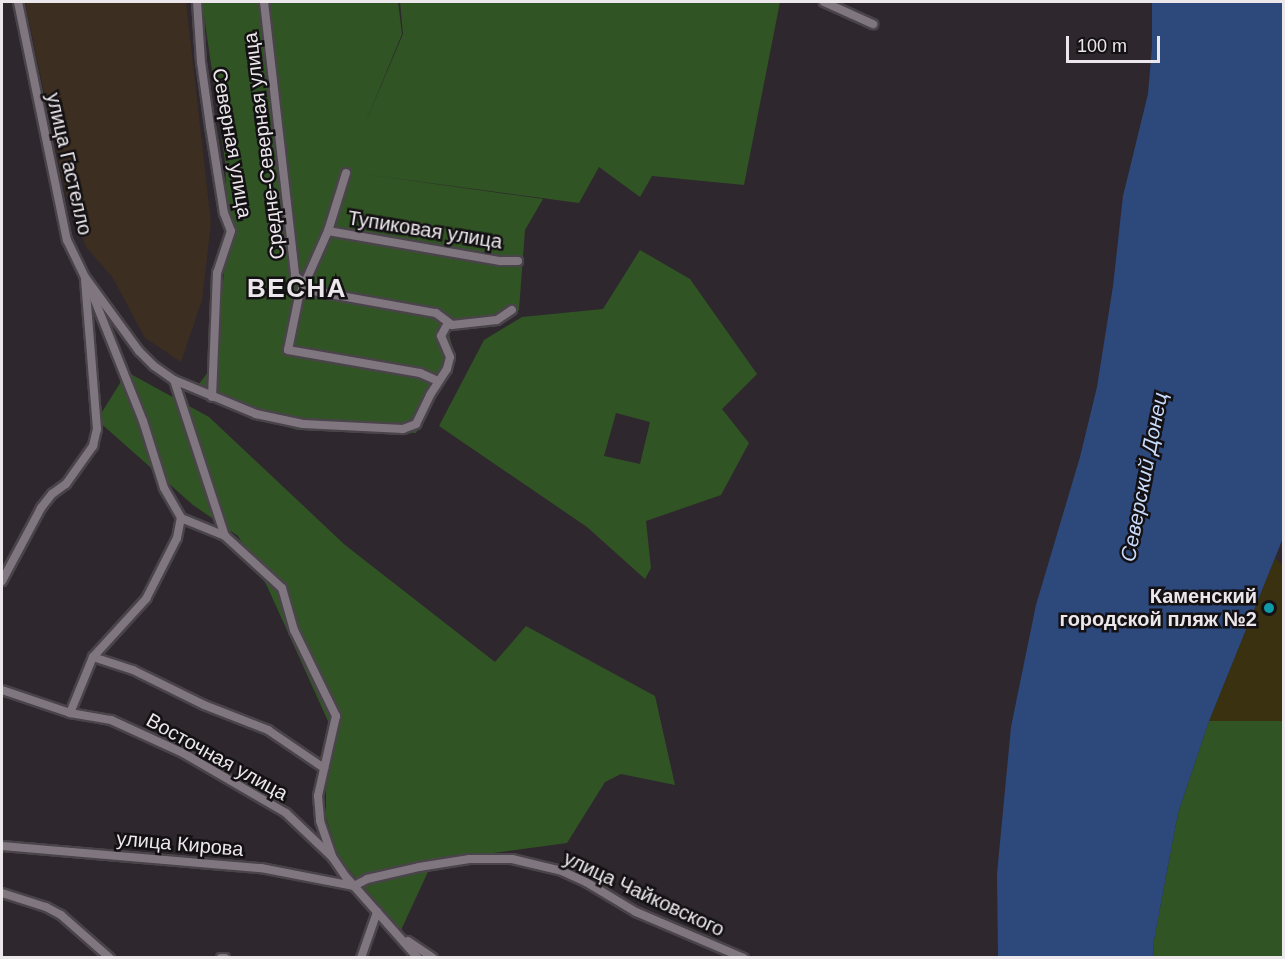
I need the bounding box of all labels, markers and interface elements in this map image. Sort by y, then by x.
scale bar [1069,24,1164,62]
street label: Средне-Северная улица [238,31,290,261]
text: 100 m [1077,36,1127,56]
street label: Северная улица [207,66,257,220]
street label: улица Гастелло [41,90,97,238]
street label: Тупиковая улица [346,206,504,254]
district label: ВЕСНА [247,273,347,305]
water label: Северский Донец [1115,390,1173,564]
place label: Каменский городской пляж №2 [1060,584,1257,631]
marker: Каменский городской пляж №2 [1262,601,1276,615]
street label: Восточная улица [142,708,292,806]
street label: улица Кирова [116,827,244,861]
street label: улица Чайковского [560,846,728,942]

